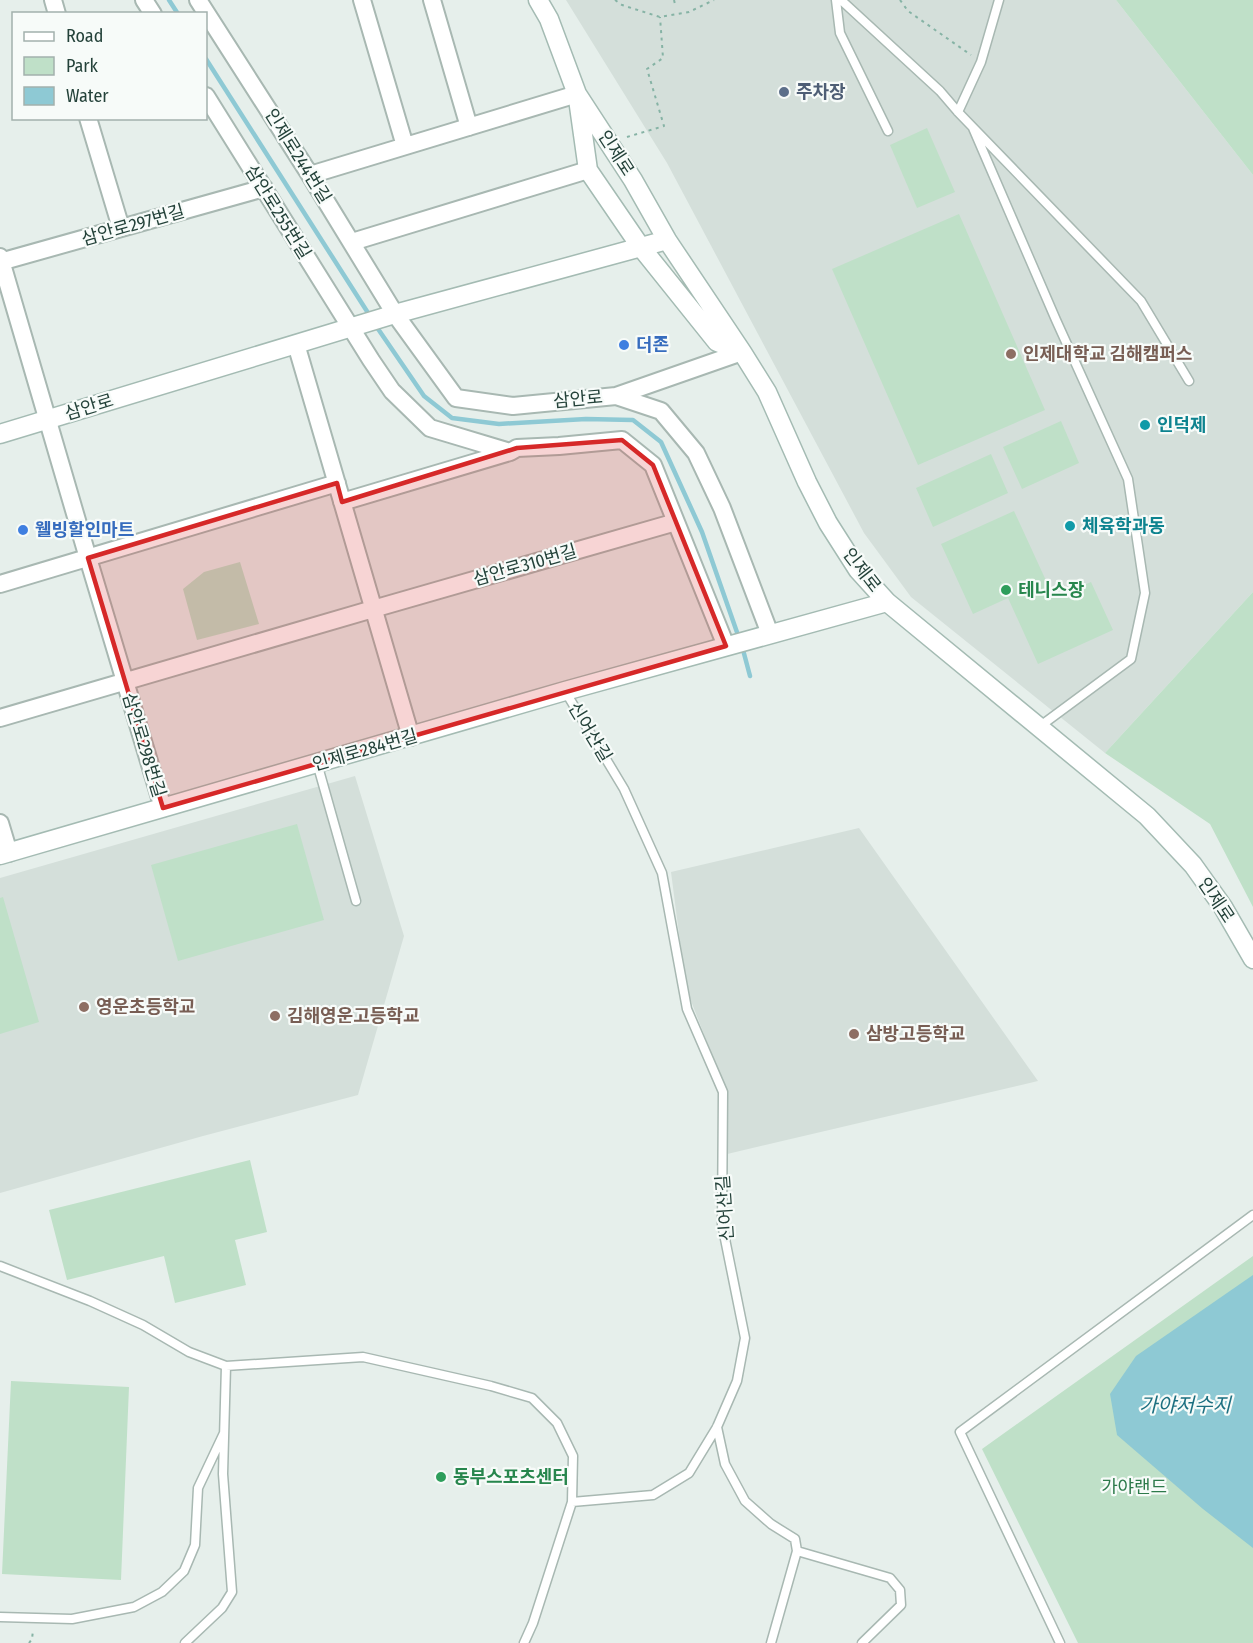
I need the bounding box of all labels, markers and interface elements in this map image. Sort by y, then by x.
legend [12,12,207,120]
text: Road [66,25,103,47]
text: Park [66,55,99,77]
place label: 주차장 [796,81,846,103]
text: Water [66,85,109,107]
marker: 주차장 [777,85,791,99]
street label: 인제로244번길 [260,104,336,208]
street label: 인제로 [593,126,639,180]
street label: 삼안로255번길 [240,161,316,263]
street label: 삼안로297번길 [79,200,187,250]
place label: 더존 [636,334,669,356]
marker: 더존 [617,338,631,352]
place label: 인제대학교 김해캠퍼스 [1023,343,1192,365]
marker: 인제대학교 김해캠퍼스 [1004,347,1018,361]
street label: 삼안로 [552,386,604,412]
street label: 삼안로 [62,389,116,425]
place label: 인덕제 [1157,414,1207,436]
marker: 인덕제 [1138,418,1152,432]
place label: 체육학과동 [1082,515,1165,537]
place label: 웰빙할인마트 [35,519,134,541]
marker: 체육학과동 [1063,519,1077,533]
marker: 웰빙할인마트 [16,523,30,537]
street label: 삼안로310번길 [471,540,579,590]
street label: 인제로 [838,544,886,596]
place label: 테니스장 [1018,579,1085,601]
marker: 테니스장 [999,583,1013,597]
street label: 삼안로298번길 [118,690,170,800]
street label: 신어산길 [564,698,616,766]
street label: 인제로284번길 [310,724,420,776]
street label: 인제로 [1193,873,1239,927]
place label: 영운초등학교 [96,996,195,1018]
marker: 영운초등학교 [77,1000,91,1014]
place label: 김해영운고등학교 [287,1005,419,1027]
marker: 김해영운고등학교 [268,1009,282,1023]
place label: 삼방고등학교 [866,1023,965,1045]
marker: 삼방고등학교 [847,1027,861,1041]
street label: 신어산길 [712,1174,738,1242]
water label: 가야저수지 [1139,1393,1233,1417]
place label: 동부스포츠센터 [453,1466,569,1488]
marker: 동부스포츠센터 [434,1470,448,1484]
park label: 가야랜드 [1101,1476,1167,1498]

